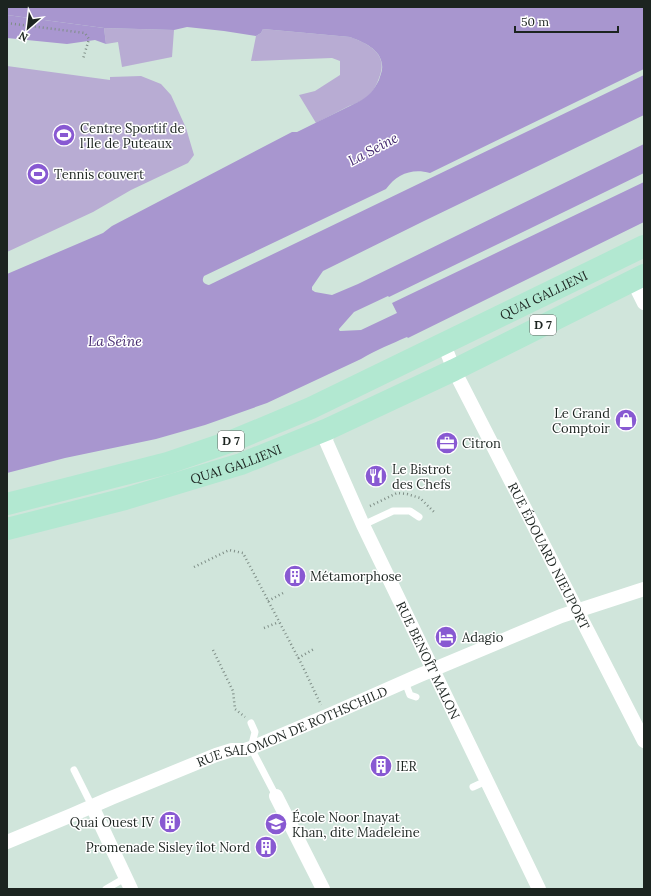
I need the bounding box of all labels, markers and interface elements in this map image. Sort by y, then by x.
north arrow [8,8,48,48]
scale bar [515,8,618,34]
text: 50 m [521,14,549,29]
text: N [16,28,30,45]
place label: Centre Sportif de l'Ile de Puteaux [80,120,185,152]
sports icon: Centre Sportif de l'Ile de Puteaux [51,122,77,148]
water label: La Seine [345,128,401,170]
sports icon: Tennis couvert [25,161,51,187]
place label: Tennis couvert [54,166,144,183]
street label: QUAI GALLIENI [497,267,590,324]
road number: D 7 [530,315,556,335]
water label: La Seine [88,332,142,350]
place label: Le Grand Comptoir [552,405,610,437]
shop icon: Le Grand Comptoir [613,407,639,433]
office icon: Citron [434,430,460,456]
road number: D 7 [218,431,244,451]
place label: Citron [462,435,501,452]
street label: QUAI GALLIENI [188,441,284,488]
place label: Le Bistrot des Chefs [392,461,451,493]
restaurant icon: Le Bistrot des Chefs [363,463,389,489]
street label: RUE ÉDOUARD NIEUPORT [504,480,594,633]
building icon: Métamorphose [282,563,308,589]
place label: Métamorphose [310,568,402,585]
street label: RUE BENOÎT MALON [392,598,464,722]
hotel icon: Adagio [433,624,459,650]
place label: Adagio [461,629,504,646]
street label: RUE SALOMON DE ROTHSCHILD [194,682,390,771]
building icon: IER [368,753,394,779]
place label: IER [396,758,417,775]
building icon: Quai Ouest IV [157,809,183,835]
place label: École Noor Inayat Khan, dite Madeleine [292,809,420,841]
school or university icon: École Noor Inayat Khan, dite Madeleine [263,811,289,837]
place label: Quai Ouest IV [70,814,154,831]
building icon: Promenade Sisley îlot Nord [253,834,279,860]
place label: Promenade Sisley îlot Nord [86,839,250,856]

